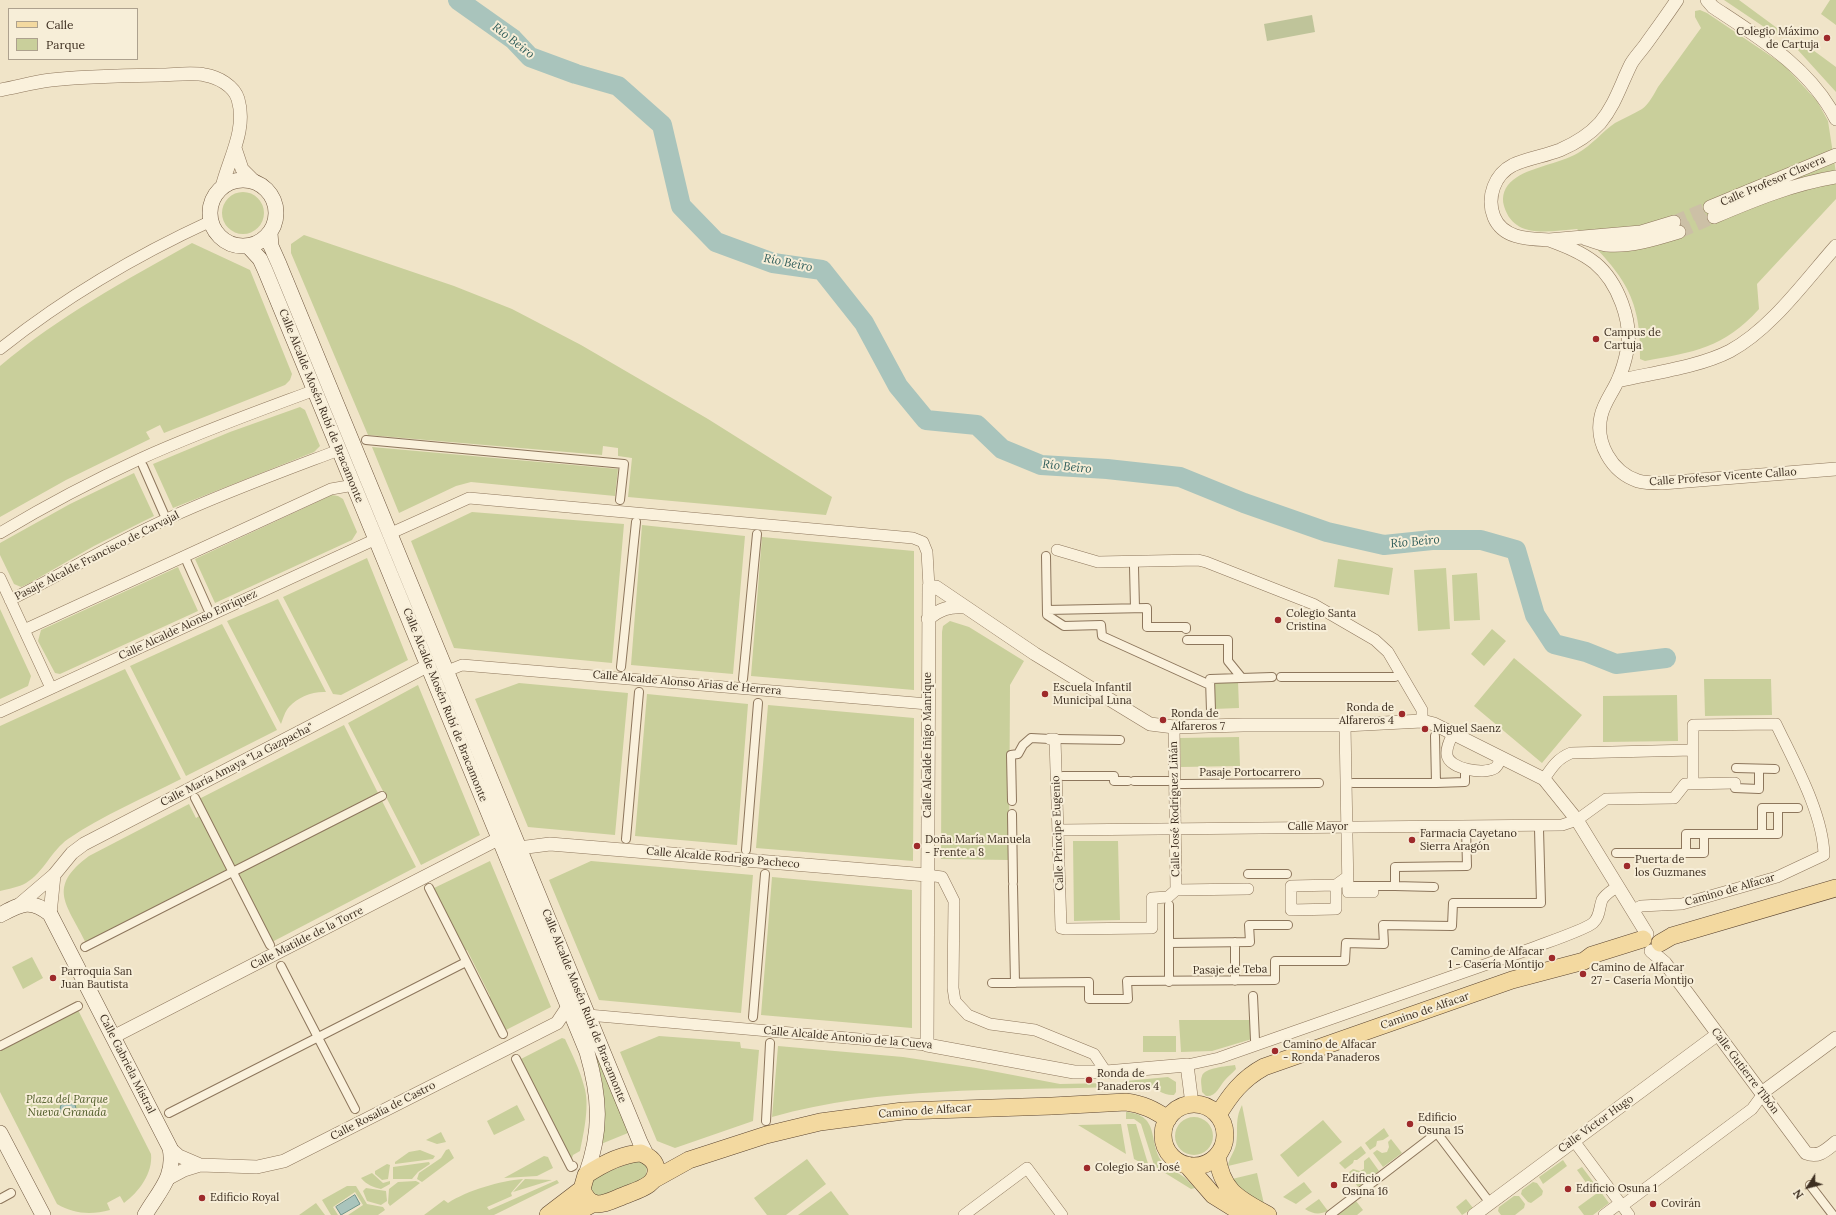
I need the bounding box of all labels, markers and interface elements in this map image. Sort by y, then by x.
legend [8,8,138,60]
text: Calle [46,17,74,32]
water label: Río Beiro [489,20,537,62]
place label: Colegio Máximo de Cartuja [1736,25,1819,51]
marker: Colegio Máximo de Cartuja [1822,33,1832,43]
text: Parque [46,37,85,52]
street label: Calle Profesor Clavera [1719,153,1827,209]
water label: Río Beiro [762,251,814,275]
street label: Calle Alcalde Mosén Rubí de Bracamonte [276,307,366,505]
place label: Campus de Cartuja [1604,326,1661,352]
marker: Campus de Cartuja [1591,334,1601,344]
water label: Río Beiro [1042,457,1092,477]
street label: Calle Profesor Vicente Callao [1649,465,1797,489]
street label: Pasaje Alcalde Francisco de Carvajal [12,509,182,603]
water label: Río Beiro [1390,533,1440,551]
street label: Calle Alcalde Alonso Enríquez [117,587,259,663]
street label: Calle Alcalde Mosén Rubí de Bracamonte [400,606,490,804]
place label: Colegio Santa Cristina [1286,607,1356,633]
marker: Colegio Santa Cristina [1273,615,1283,625]
street label: Calle Alcalde Alonso Arias de Herrera [592,668,782,698]
street label: Calle Alcalde Iñigo Manrique [921,672,935,818]
place label: Escuela Infantil Municipal Luna [1053,681,1132,707]
marker: Escuela Infantil Municipal Luna [1040,689,1050,699]
place label: Ronda de Alfareros 4 [1339,701,1394,727]
place label: Ronda de Alfareros 7 [1171,707,1225,733]
marker: Ronda de Alfareros 4 [1397,709,1407,719]
marker: Ronda de Alfareros 7 [1158,715,1168,725]
street label: Calle María Amaya "La Gazpacha" [158,721,316,809]
place label: Miguel Saenz [1433,722,1501,736]
marker: Miguel Saenz [1420,724,1430,734]
street label: Calle José Rodríguez Liñán [1167,741,1183,877]
street label: Pasaje Portocarrero [1199,766,1301,780]
street label: Calle Príncipe Eugenio [1049,775,1067,891]
street label: Calle Mayor [1288,820,1348,834]
place label: Farmacia Cayetano Sierra Aragón [1420,827,1517,853]
place label: Doña María Manuela - Frente a 8 [925,833,1031,859]
marker: Farmacia Cayetano Sierra Aragón [1407,835,1417,845]
marker: Doña María Manuela - Frente a 8 [912,841,922,851]
street label: Calle Alcalde Rodrigo Pacheco [646,845,800,871]
place label: Puerta de los Guzmanes [1635,853,1706,879]
marker: Puerta de los Guzmanes [1622,861,1632,871]
street label: Camino de Alfacar [1683,871,1777,909]
street label: Calle Matilde de la Torre [248,904,366,972]
street label: Calle Alcalde Mosén Rubí de Bracamonte [539,907,629,1105]
place label: Camino de Alfacar 1 - Casería Montijo [1448,945,1544,971]
marker: Camino de Alfacar 1 - Casería Montijo [1547,953,1557,963]
place label: Camino de Alfacar 27 - Casería Montijo [1591,961,1694,987]
street label: Pasaje de Teba [1193,963,1267,977]
place label: Parroquia San Juan Bautista [61,965,132,991]
marker: Camino de Alfacar 27 - Casería Montijo [1578,969,1588,979]
marker: Parroquia San Juan Bautista [48,973,58,983]
street label: Camino de Alfacar [1379,990,1471,1032]
street label: Calle Gabriela Mistral [96,1012,158,1116]
street label: Calle Alcalde Antonio de la Cueva [763,1024,933,1052]
street label: Calle Gutierre Tibón [1708,1025,1782,1117]
place label: Camino de Alfacar - Ronda Panaderos [1283,1038,1380,1064]
marker: Camino de Alfacar - Ronda Panaderos [1270,1046,1280,1056]
place label: Ronda de Panaderos 4 [1097,1067,1159,1093]
marker: Ronda de Panaderos 4 [1084,1075,1094,1085]
street label: Calle Rosalía de Castro [328,1079,438,1143]
street label: Calle Víctor Hugo [1556,1092,1636,1156]
park label: Plaza del Parque Nueva Granada [26,1093,108,1119]
street label: Camino de Alfacar [878,1101,972,1121]
place label: Edificio Osuna 15 [1418,1111,1464,1137]
marker: Edificio Osuna 15 [1405,1119,1415,1129]
place label: Colegio San José [1095,1161,1180,1175]
marker: Colegio San José [1082,1163,1092,1173]
north arrow [1788,1167,1828,1207]
place label: Edificio Osuna 16 [1342,1172,1388,1198]
marker: Edificio Osuna 16 [1329,1180,1339,1190]
place label: Edificio Osuna 1 [1576,1182,1657,1196]
marker: Edificio Osuna 1 [1563,1184,1573,1194]
text: N [1790,1187,1806,1202]
place label: Edificio Royal [210,1191,279,1205]
marker: Edificio Royal [197,1193,207,1203]
place label: Covirán [1661,1197,1701,1211]
marker: Covirán [1648,1199,1658,1209]

